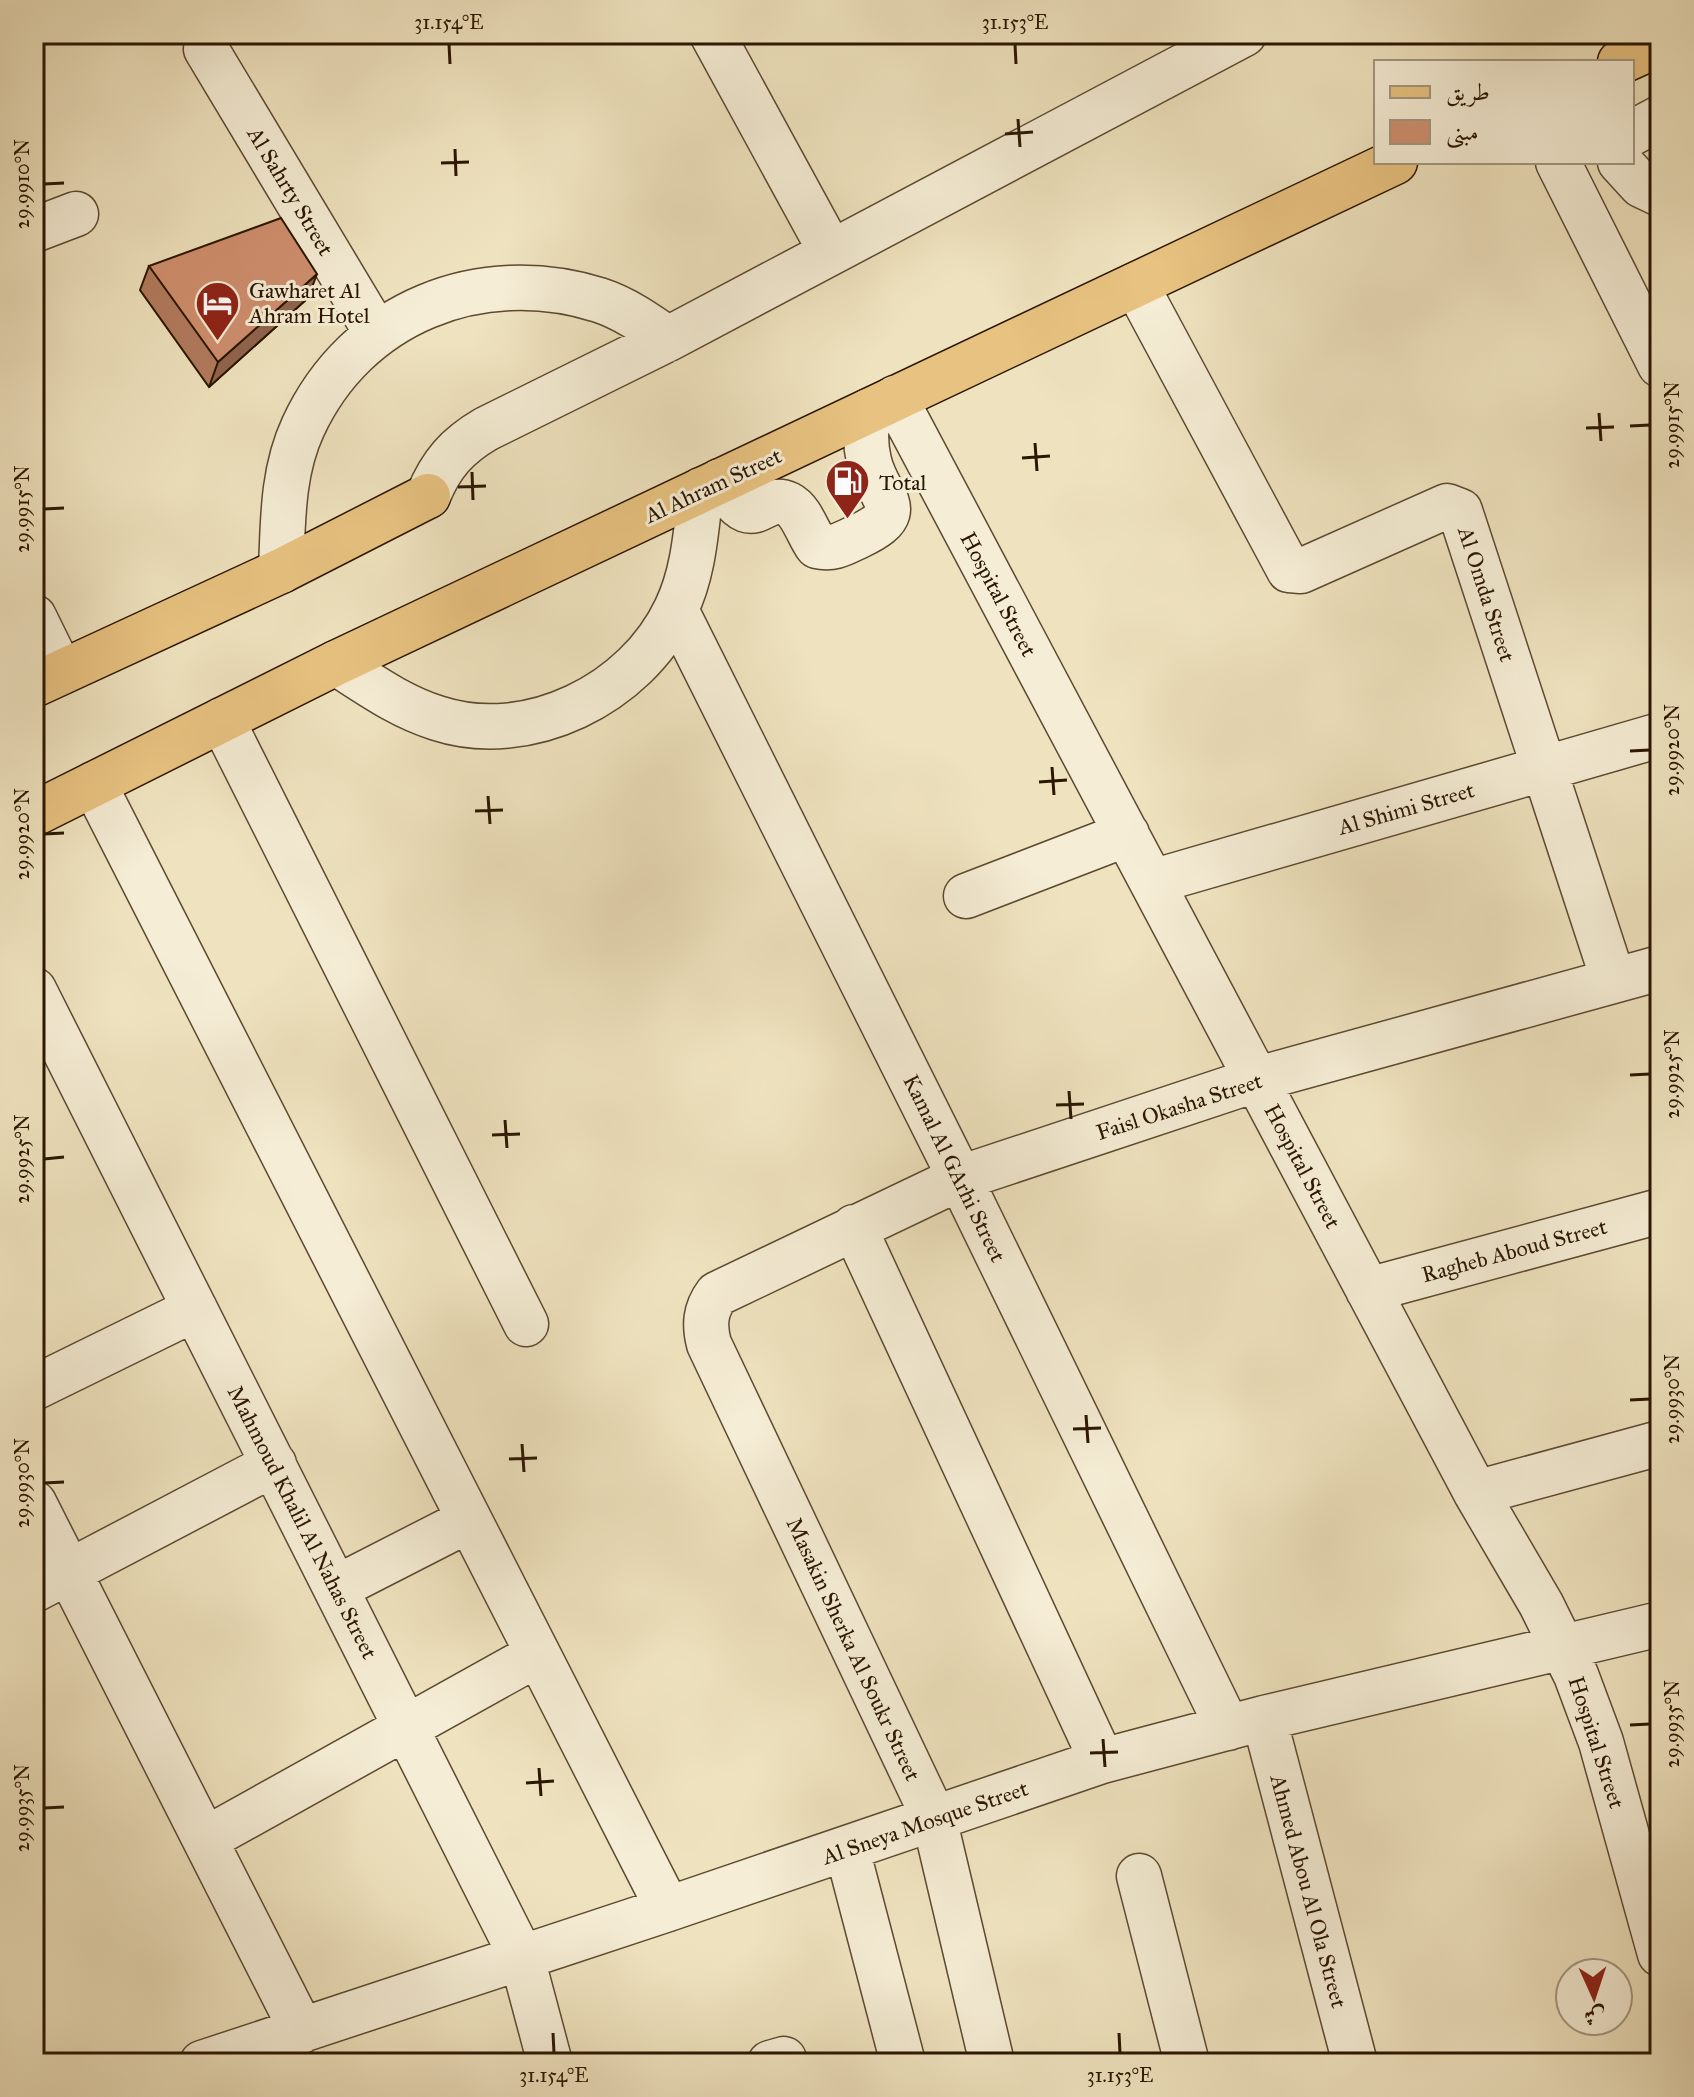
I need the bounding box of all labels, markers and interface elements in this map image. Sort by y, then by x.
text: 31.154°E [414,10,484,34]
text: 31.153°E [982,10,1048,34]
legend [1374,60,1634,164]
text: طريق [1446,77,1490,107]
text: مبنى [1446,117,1479,149]
street label: Al Sahrty Street [241,121,340,261]
text: 29.9910°N [10,139,34,229]
place label: Gawharet Al Ahram Hotel [248,277,370,329]
hotel icon: Gawharet Al Ahram Hotel [194,279,242,342]
text: 29.9915°N [1660,381,1684,469]
street label: Al Ahram Street [640,442,786,529]
fuel station icon: Total [824,458,872,521]
text: 29.9915°N [10,465,34,553]
place label: Total [879,469,927,496]
street label: Al Omda Street [1452,522,1521,665]
street label: Hospital Street [954,527,1043,661]
text: 29.9920°N [1660,704,1684,796]
street label: Al Shimi Street [1334,776,1478,841]
text: 29.9920°N [10,788,34,880]
text: 29.9925°N [1660,1029,1684,1119]
street label: Faisl Okasha Street [1093,1067,1266,1146]
street label: Kamal Al GArhi Street [897,1070,1012,1267]
street label: Hospital Street [1258,1099,1347,1233]
text: 29.9925°N [10,1114,34,1204]
street label: Ragheb Aboud Street [1419,1213,1610,1288]
text: 29.9930°N [1660,1354,1684,1444]
street label: Mahmoud Khalil Al Nahas Street [222,1381,383,1664]
text: 29.9930°N [10,1438,34,1528]
street label: Masakin Sherka Al Soukr Street [781,1513,927,1785]
street label: Hospital Street [1562,1673,1631,1812]
text: 29.9935°N [1660,1680,1684,1768]
text: 29.9935°N [10,1764,34,1852]
street label: Ahmed Abou Al Ola Street [1264,1771,1353,2011]
street label: Al Sneya Mosque Street [818,1775,1032,1871]
north arrow [1554,1957,1634,2037]
text: ش [1583,2002,1607,2031]
text: 31.154°E [519,2063,589,2087]
text: 31.153°E [1087,2063,1153,2087]

